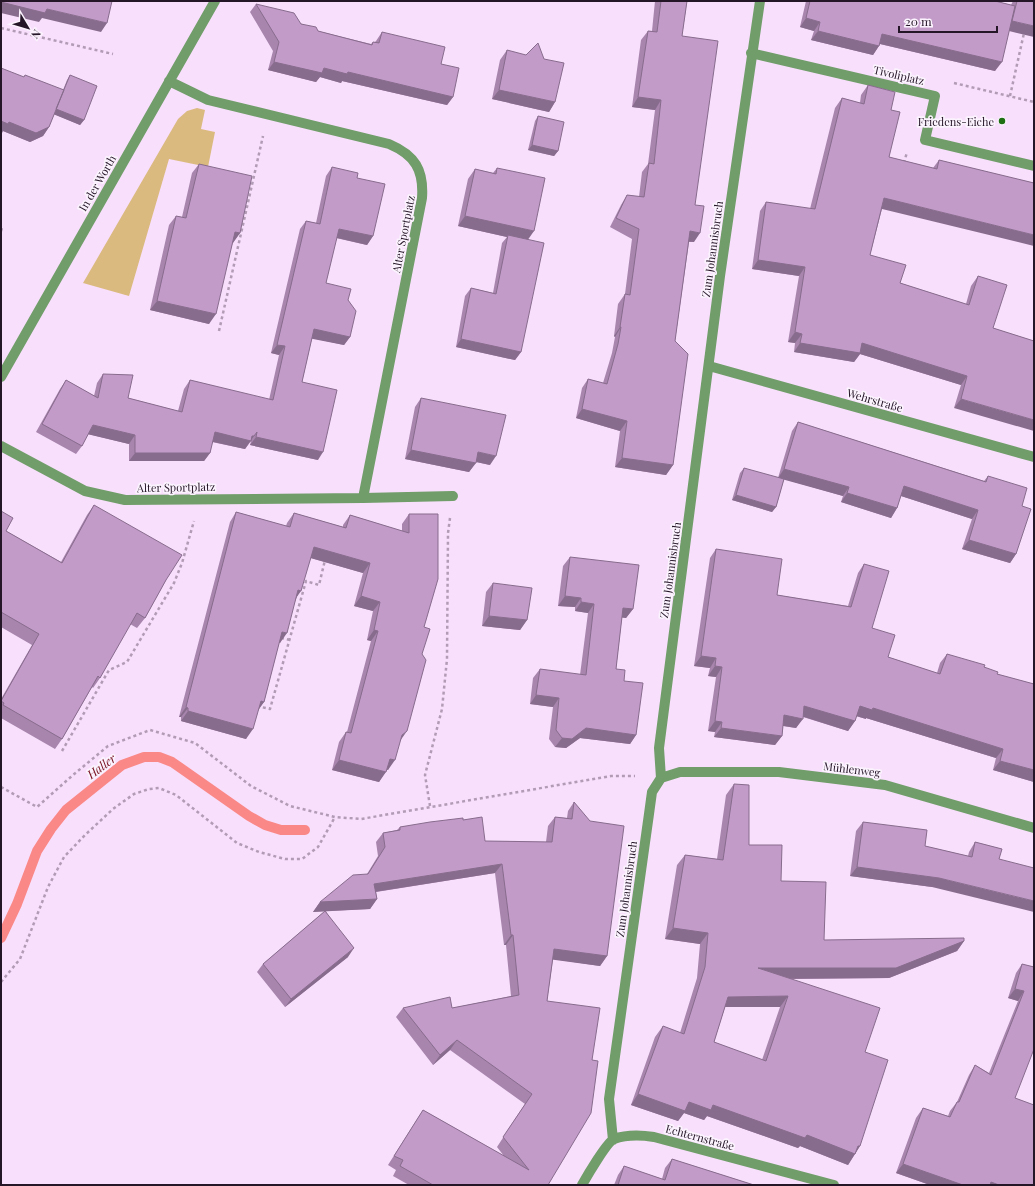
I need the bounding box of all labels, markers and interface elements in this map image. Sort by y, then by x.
north arrow [8,8,48,48]
scale bar [899,8,997,34]
text: 20 m [905,13,932,29]
text: N [28,27,45,42]
street label: Tivoliplatz [872,62,926,88]
place label: Friedens-Eiche [918,114,994,129]
marker: Friedens-Eiche [997,116,1007,126]
street label: In der Worth [75,152,119,214]
street label: Alter Sportplatz [388,194,418,275]
street label: Zum Johannisbruch [698,199,726,298]
street label: Wehrstraße [844,385,905,415]
street label: Alter Sportplatz [136,479,215,495]
street label: Zum Johannisbruch [656,520,684,619]
water label: Haller [83,749,119,783]
street label: Mühlenweg [823,758,881,780]
street label: Zum Johannisbruch [612,839,640,938]
street label: Echternstraße [664,1121,736,1153]

